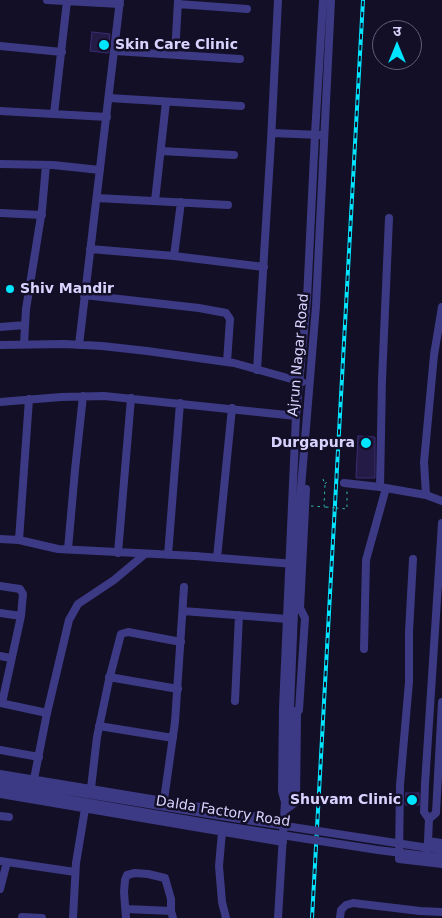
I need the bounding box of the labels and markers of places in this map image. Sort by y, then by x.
place label: Skin Care Clinic [115,37,238,53]
marker: Skin Care Clinic [97,38,111,52]
place label: Shiv Mandir [20,281,114,297]
marker: Shiv Mandir [4,283,16,295]
place label: Durgapura [271,435,355,451]
marker: Durgapura [359,436,373,450]
place label: Shuvam Clinic [290,792,401,808]
marker: Shuvam Clinic [405,793,419,807]

